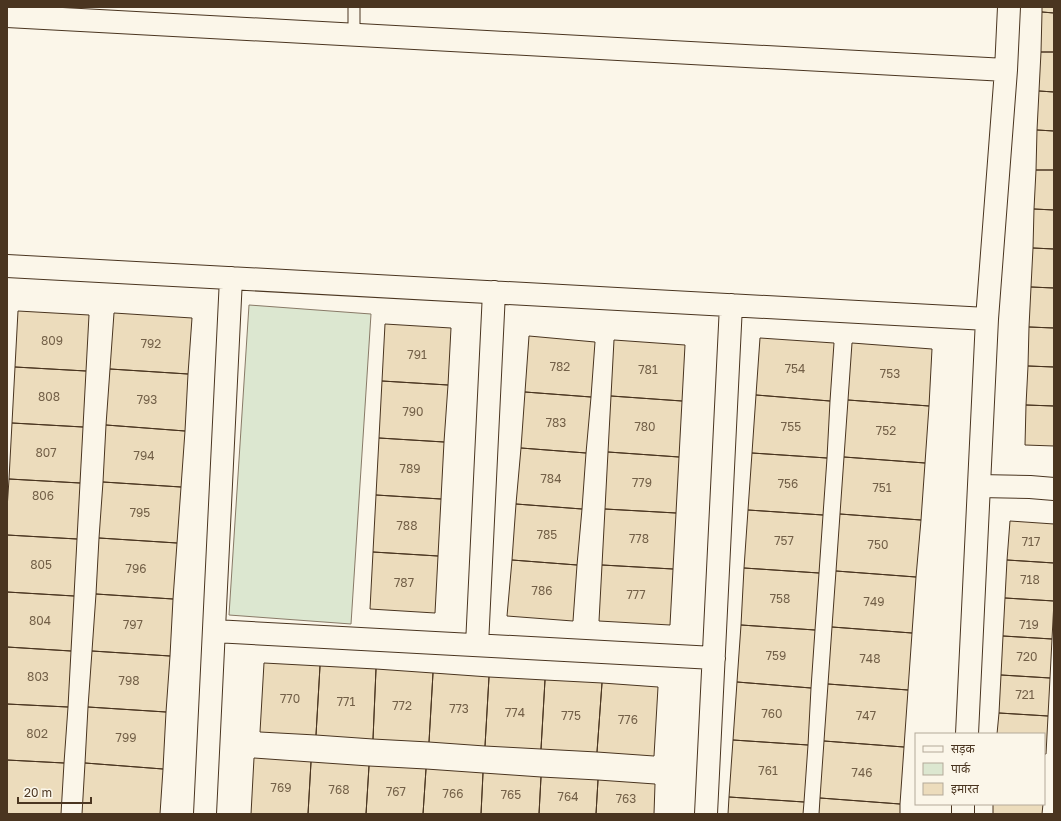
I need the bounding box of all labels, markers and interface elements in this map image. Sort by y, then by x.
house number: 809 [41,333,63,348]
house number: 792 [141,336,161,351]
house number: 791 [407,347,427,362]
house number: 782 [550,359,570,374]
house number: 754 [785,361,805,376]
house number: 781 [638,362,658,377]
house number: 753 [880,366,900,381]
house number: 808 [38,389,60,404]
house number: 793 [137,392,157,407]
house number: 790 [402,404,424,419]
house number: 783 [546,415,566,430]
house number: 780 [634,419,656,434]
house number: 755 [781,419,801,434]
house number: 752 [876,423,896,438]
house number: 807 [35,445,57,460]
house number: 794 [134,448,154,463]
house number: 789 [400,461,420,476]
house number: 784 [540,471,562,486]
house number: 779 [632,475,652,490]
house number: 756 [778,476,798,491]
house number: 751 [872,480,892,495]
house number: 806 [32,488,54,503]
house number: 795 [130,505,150,520]
house number: 788 [396,518,418,533]
house number: 785 [537,527,557,542]
house number: 778 [629,531,649,546]
house number: 757 [774,533,794,548]
house number: 717 [1022,534,1040,549]
house number: 750 [868,537,888,552]
house number: 805 [30,557,52,572]
house number: 796 [126,561,146,576]
house number: 718 [1020,572,1040,587]
house number: 787 [394,575,414,590]
house number: 786 [532,583,552,598]
house number: 777 [626,587,646,602]
house number: 758 [770,591,790,606]
house number: 749 [864,594,884,609]
house number: 804 [29,613,51,628]
house number: 797 [123,617,143,632]
house number: 719 [1019,617,1039,632]
house number: 759 [766,648,786,663]
house number: 720 [1017,649,1037,664]
house number: 748 [859,651,881,666]
house number: 803 [27,669,49,684]
house number: 798 [119,673,139,688]
house number: 721 [1015,687,1035,702]
house number: 770 [280,691,300,706]
house number: 771 [337,694,355,709]
house number: 772 [392,698,412,713]
house number: 773 [449,701,469,716]
house number: 774 [505,705,525,720]
house number: 760 [761,706,783,721]
house number: 775 [561,708,581,723]
house number: 747 [856,708,876,723]
house number: 776 [618,712,638,727]
house number: 802 [26,726,48,741]
house number: 799 [116,730,136,745]
legend [915,733,1045,805]
text: सड़क [951,741,976,756]
text: पार्क [951,761,971,776]
house number: 761 [758,763,778,778]
house number: 746 [852,765,872,780]
scale bar [18,779,91,805]
house number: 769 [271,780,291,795]
text: इमारत [951,781,980,796]
house number: 768 [329,782,349,797]
house number: 767 [386,784,406,799]
text: 20 m [24,785,52,800]
house number: 766 [443,786,463,801]
house number: 765 [501,787,521,802]
house number: 764 [558,789,578,804]
house number: 763 [616,791,636,806]

